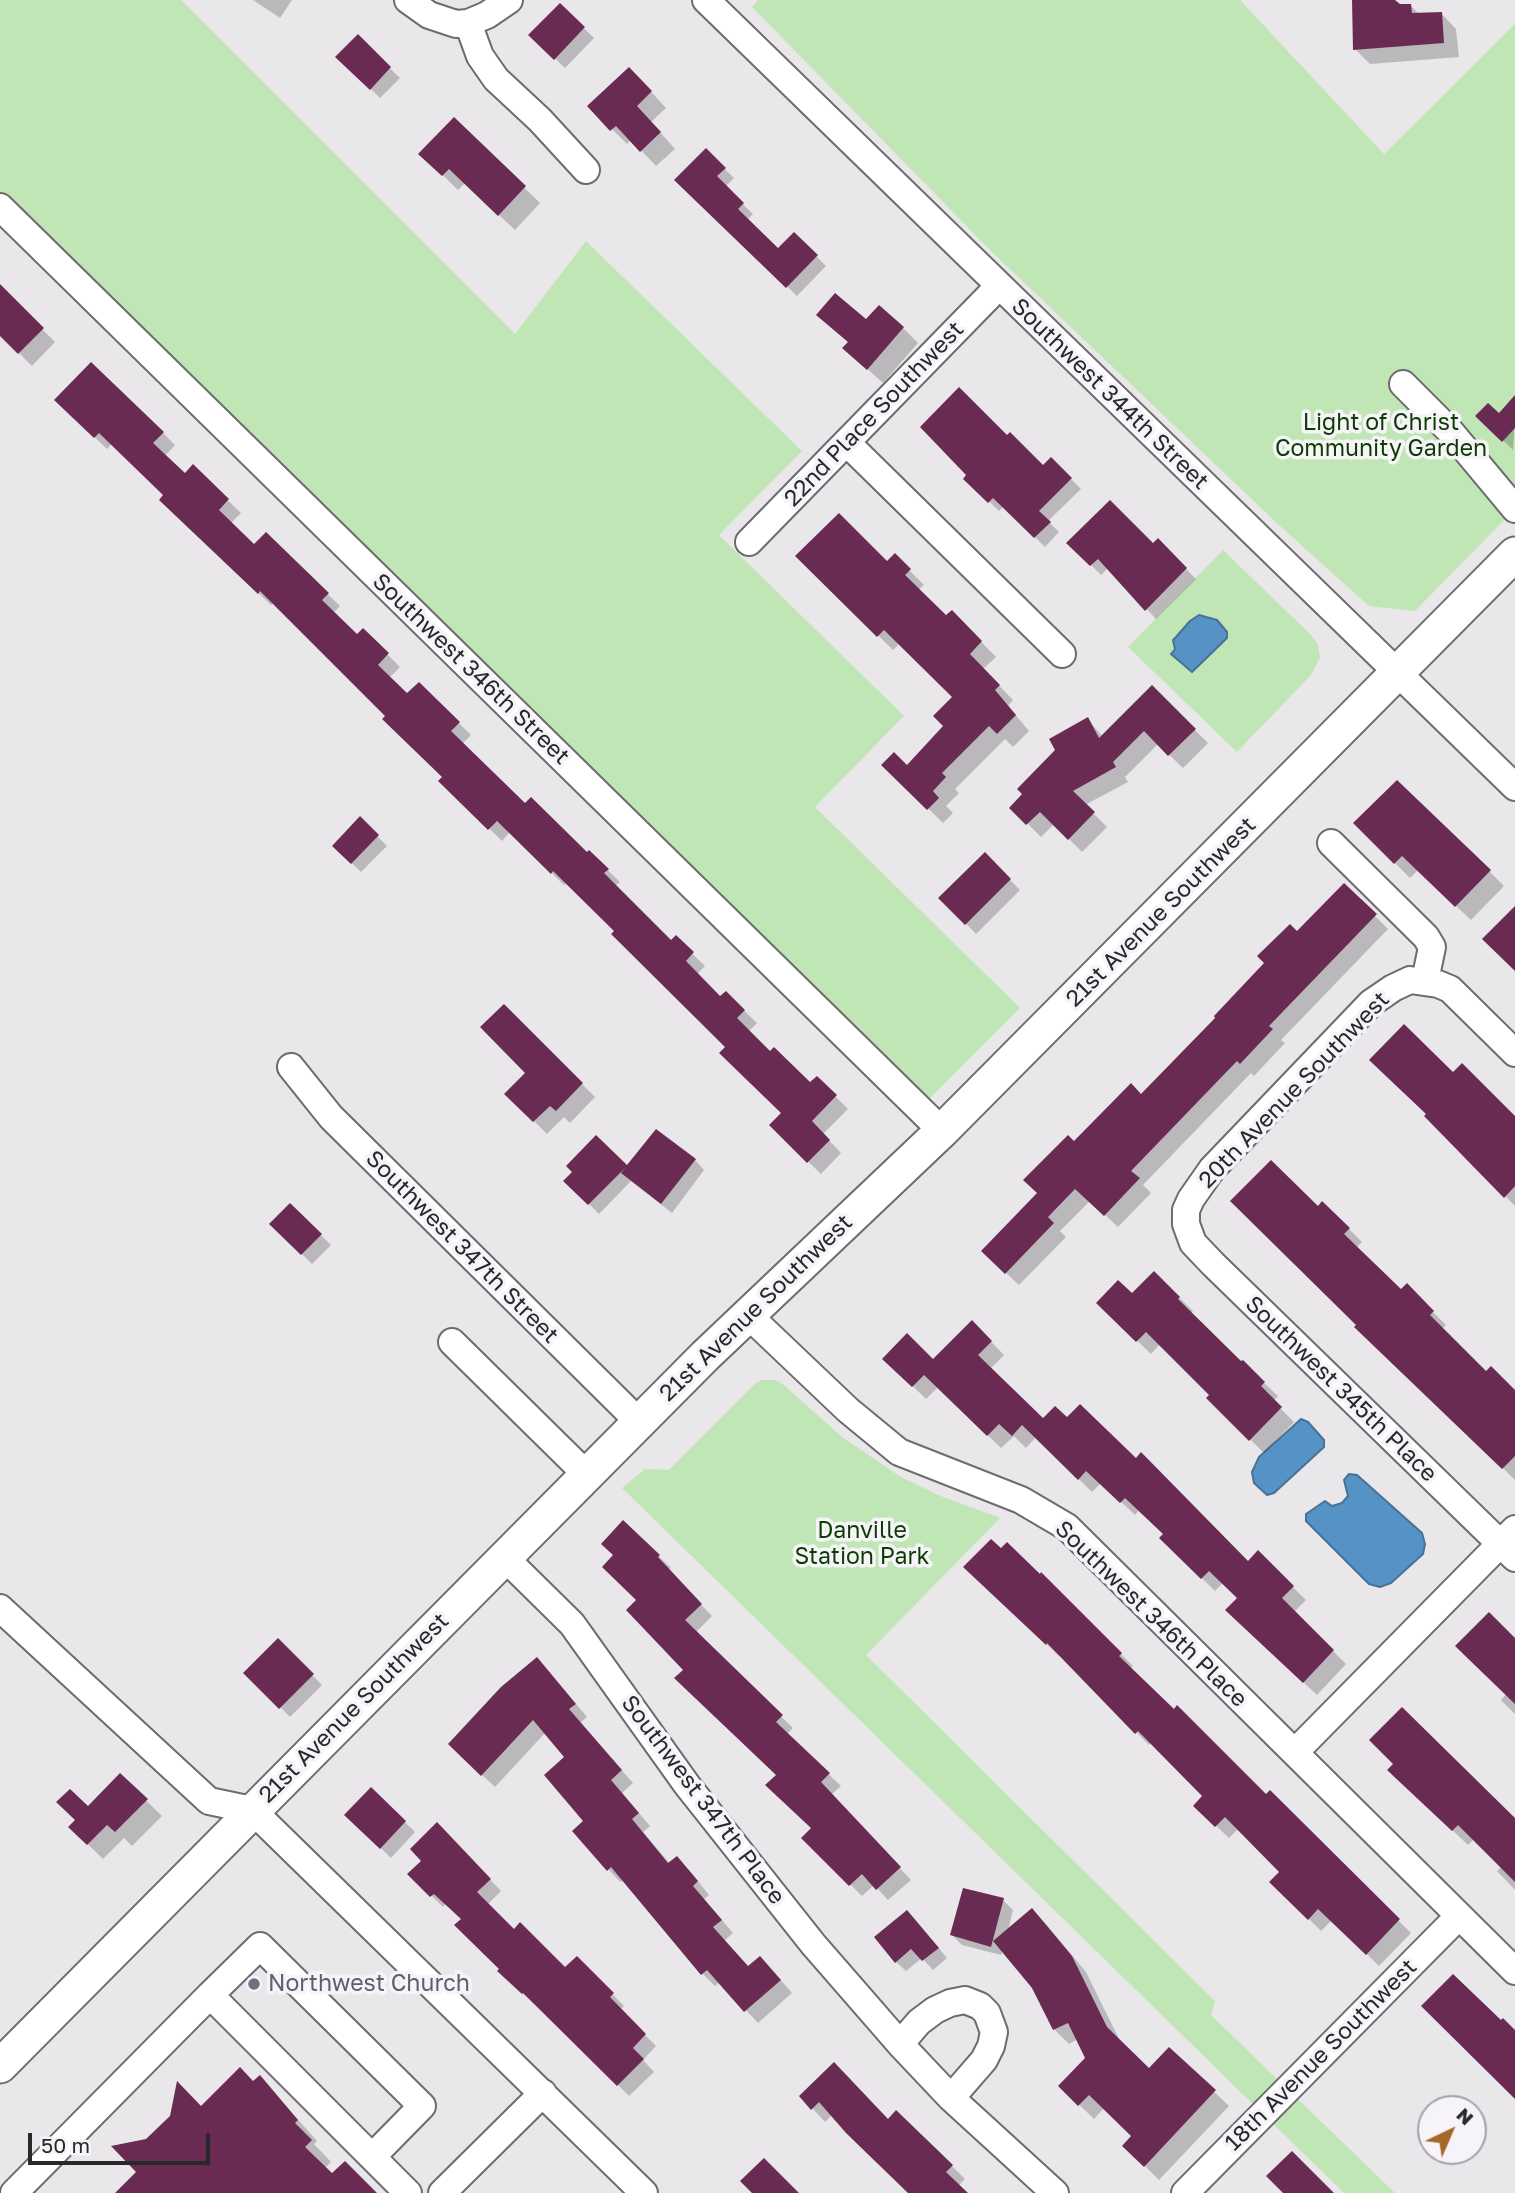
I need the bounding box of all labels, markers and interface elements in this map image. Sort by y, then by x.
street label: Southwest 344th Street [1006,293,1214,495]
street label: 22nd Place Southwest [778,316,970,512]
park label: Light of Christ Community Garden [1275,409,1487,463]
street label: Southwest 346th Street [367,568,575,770]
street label: 21st Avenue Southwest [1060,811,1262,1013]
street label: 20th Avenue Southwest [1193,986,1395,1194]
street label: Southwest 347th Street [360,1145,564,1349]
street label: 21st Avenue Southwest [654,1209,858,1407]
street label: Southwest 345th Place [1239,1290,1443,1488]
street label: Southwest 346th Place [1049,1515,1253,1713]
park label: Danville Station Park [794,1517,930,1571]
street label: 21st Avenue Southwest [253,1607,455,1809]
street label: Southwest 347th Place [615,1690,791,1910]
street label: 18th Avenue Southwest [1219,1953,1423,2157]
place label: Northwest Church [268,1970,470,1998]
marker: Northwest Church [246,1976,262,1992]
north arrow [1417,2095,1487,2165]
text: N [1452,2103,1479,2129]
scale bar [32,2120,214,2164]
text: 50 m [41,2132,90,2158]

